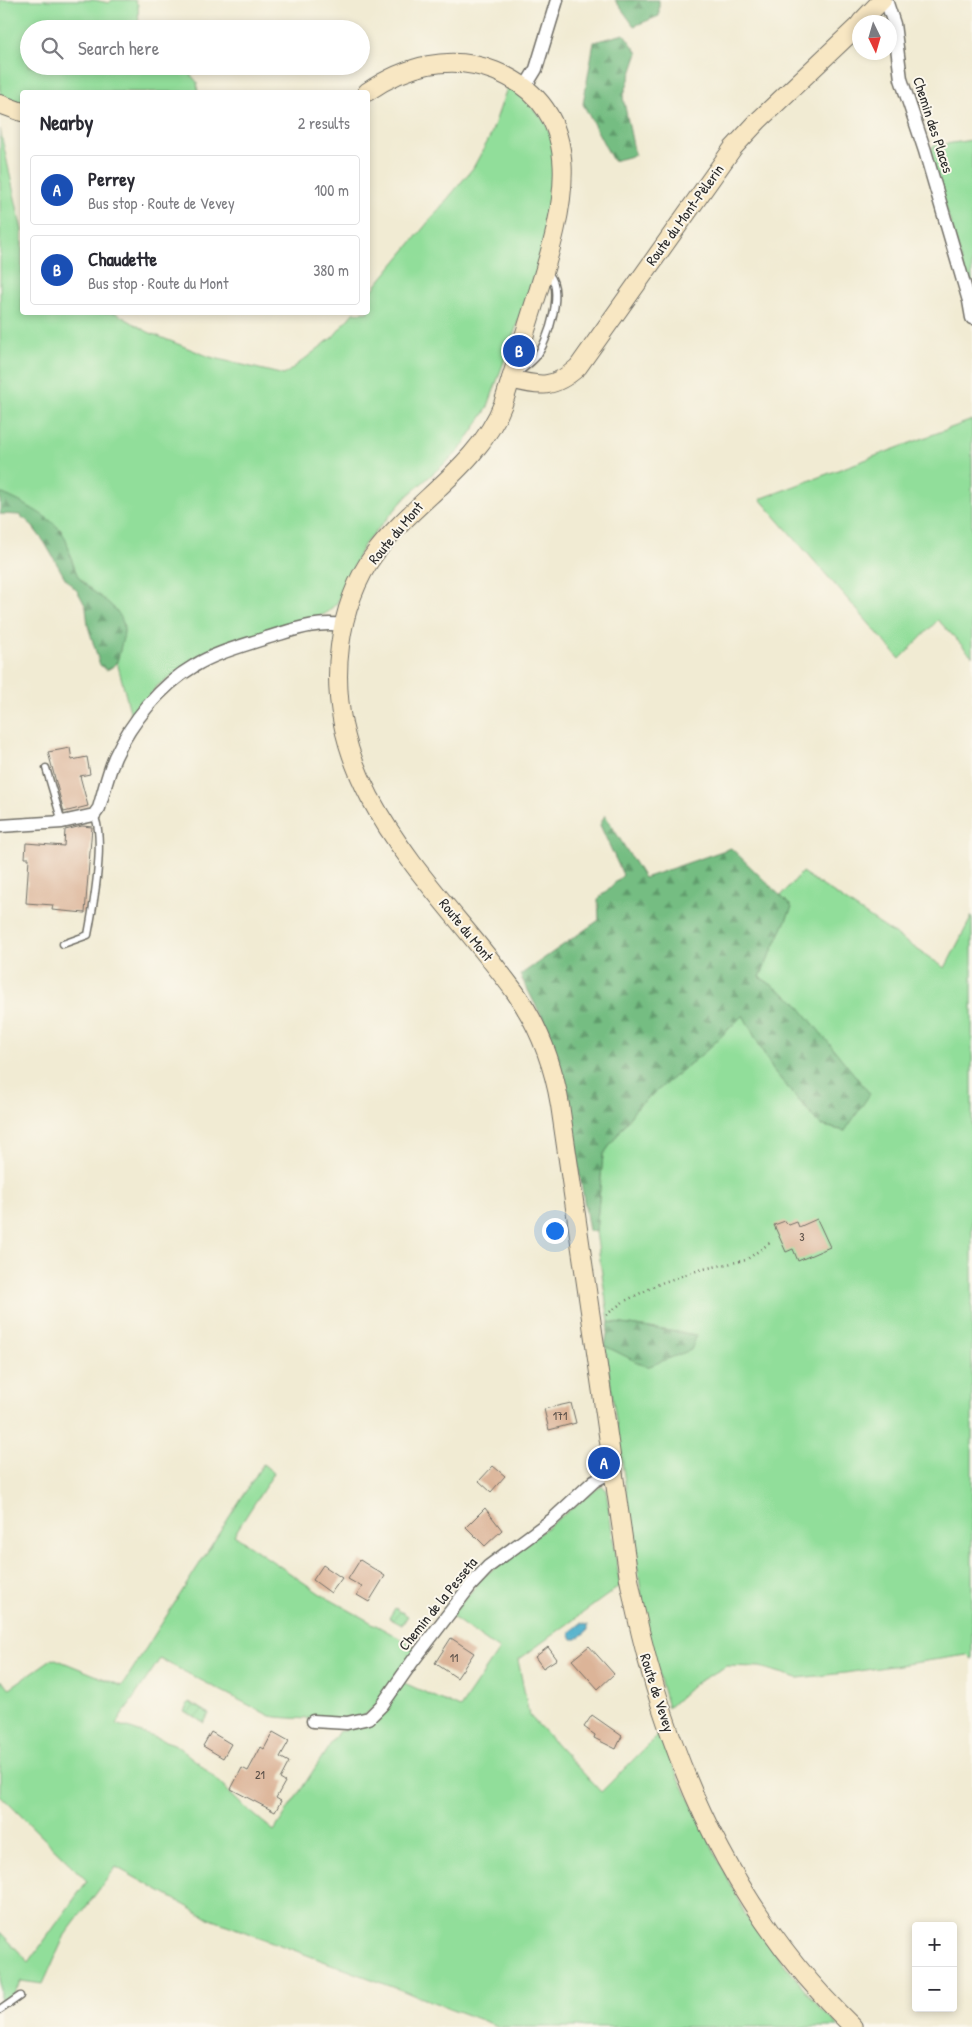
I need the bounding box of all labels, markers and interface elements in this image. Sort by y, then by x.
north arrow [852,15,897,60]
search box [20,20,370,75]
icon: search [38,34,66,62]
text: Search here [78,35,159,61]
street label: Chemin des Places [908,74,959,176]
text: Nearby [40,108,93,137]
text: 2 results [298,112,350,134]
street label: Route du Mont-Pèlerin [641,160,729,270]
text: Perrey [88,166,135,192]
text: A [53,179,61,201]
text: 100 m [314,179,349,201]
text: Bus stop · Route de Vevey [88,192,235,214]
text: Chaudette [88,246,157,272]
text: B [53,259,61,281]
text: 380 m [313,259,349,281]
text: Bus stop · Route du Mont [88,272,229,294]
pin: B [503,332,535,370]
street label: Route du Mont [363,496,429,568]
street label: Route du Mont [434,894,499,966]
your location [542,1218,568,1244]
house number: 3 [799,1228,805,1245]
house number: 171 [553,1407,567,1424]
pin: A [588,1444,620,1482]
street label: Chemin de la Pesseta [393,1552,482,1655]
house number: 11 [450,1649,458,1666]
street label: Route de Vevey [635,1651,680,1735]
house number: 21 [255,1766,265,1783]
map controls [912,1922,957,2012]
button: + [912,1922,957,1967]
button: − [912,1967,957,2012]

